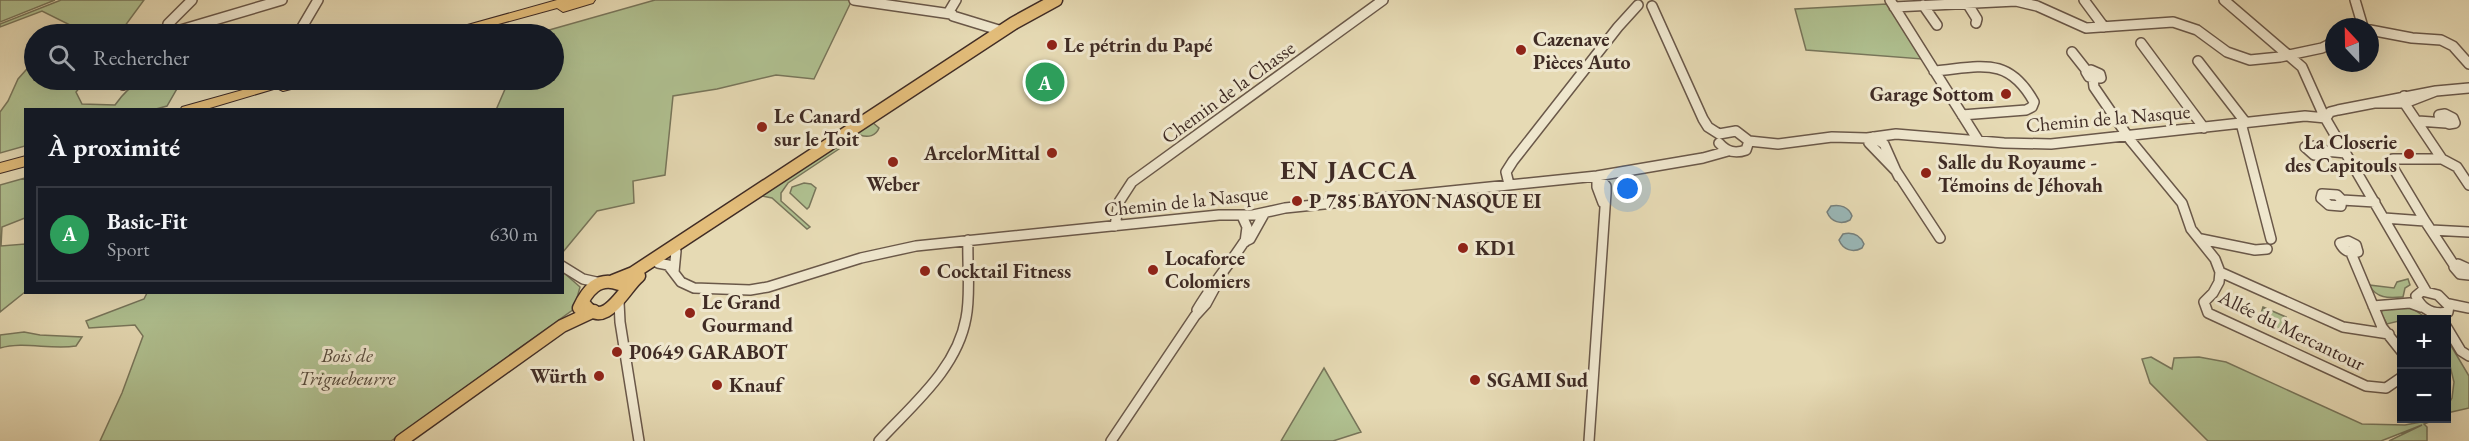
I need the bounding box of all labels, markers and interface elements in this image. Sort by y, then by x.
north arrow [2325,18,2379,72]
search box [24,24,564,90]
place label: Cazenave Pièces Auto [1533,26,1631,75]
place label: Le pétrin du Papé [1064,32,1213,58]
street label: Chemin de la Chasse [1156,35,1300,149]
marker: Le pétrin du Papé [1045,38,1059,52]
icon: search [45,41,78,74]
text: Rechercher [93,43,189,72]
marker: Cazenave Pièces Auto [1514,43,1528,57]
pin: A [1026,60,1064,104]
place label: Garage Sottom [1870,81,1994,107]
marker: Garage Sottom [1999,87,2013,101]
street label: Chemin de la Nasque [2025,98,2192,138]
place label: Le Canard sur le Toit [774,103,861,152]
marker: Le Canard sur le Toit [755,120,769,134]
place label: La Closerie des Capitouls [2285,129,2397,178]
text: À proximité [48,130,180,164]
place label: ArcelorMittal [923,140,1040,166]
marker: ArcelorMittal [1045,146,1059,160]
marker: La Closerie des Capitouls [2402,147,2416,161]
place label: Salle du Royaume - Témoins de Jéhovah [1938,149,2103,198]
district label: EN JACCA [1280,153,1418,187]
marker: Weber [886,155,900,169]
marker: Salle du Royaume - Témoins de Jéhovah [1919,166,1933,180]
place label: Weber [866,171,921,197]
your location [1613,174,1642,203]
street label: Chemin de la Nasque [1103,179,1270,223]
place label: P 785 BAYON NASQUE EI [1309,188,1541,214]
marker: P 785 BAYON NASQUE EI [1290,194,1304,208]
text: Basic-Fit [107,207,188,236]
text: A [62,221,77,247]
text: 630 m [490,221,538,247]
place label: KD1 [1475,235,1516,261]
text: Sport [107,236,150,262]
marker: KD1 [1456,241,1470,255]
place label: Locaforce Colomiers [1165,245,1250,294]
place label: Cocktail Fitness [937,258,1071,284]
marker: Locaforce Colomiers [1146,263,1160,277]
marker: Cocktail Fitness [918,264,932,278]
street label: Allée du Mercantour [2214,283,2370,377]
place label: Le Grand Gourmand [702,289,793,338]
marker: Le Grand Gourmand [683,306,697,320]
map controls [2397,315,2451,423]
button: + [2397,315,2451,369]
place label: P0649 GARABOT [629,339,788,365]
park label: Bois de Triguebeurre [299,342,395,391]
marker: P0649 GARABOT [610,345,624,359]
place label: Würth [530,363,587,389]
place label: SGAMI Sud [1487,367,1588,393]
marker: Würth [592,369,606,383]
button: − [2397,369,2451,423]
place label: Knauf [729,372,785,398]
marker: SGAMI Sud [1468,373,1482,387]
marker: Knauf [710,378,724,392]

